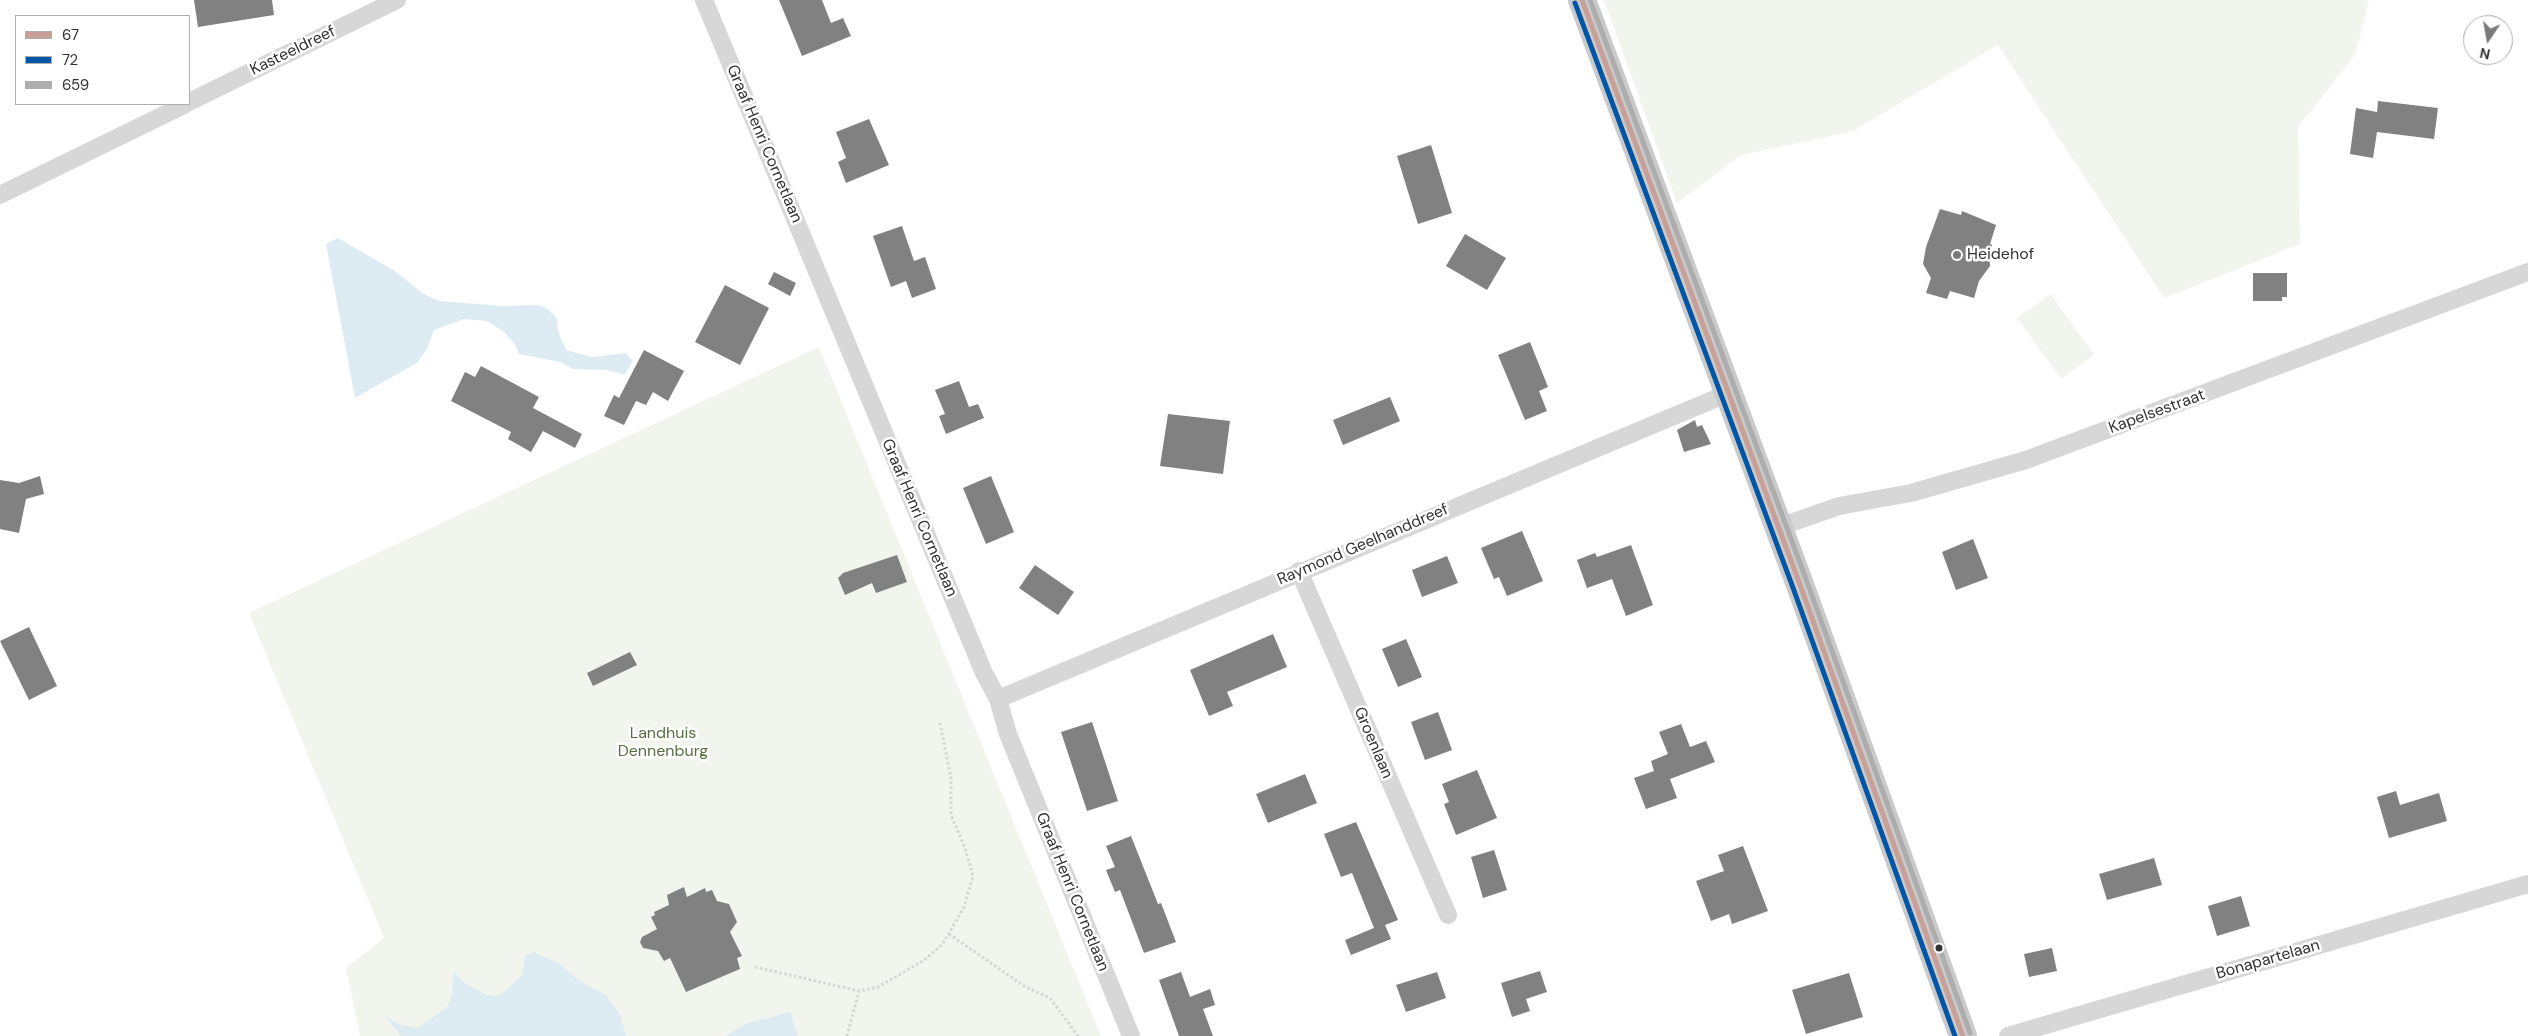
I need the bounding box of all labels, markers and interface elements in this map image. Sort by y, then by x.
legend [15,15,190,105]
north arrow [2463,15,2513,65]
street label: Kasteeldreef [247,22,339,80]
text: 67 [62,25,79,45]
text: N [2478,44,2492,64]
text: 72 [62,50,78,70]
street label: Graaf Henri Cornetlaan [722,62,806,226]
text: 659 [62,75,89,95]
place label: Heidehof [1967,245,2034,265]
marker: Heidehof [1951,249,1963,261]
street label: Kapelsestraat [2106,386,2208,438]
street label: Graaf Henri Cornetlaan [877,436,961,600]
street label: Raymond Geelhanddreef [1275,500,1451,590]
street label: Groenlaan [1349,704,1397,782]
park label: Landhuis Dennenburg [618,724,708,762]
street label: Graaf Henri Cornetlaan [1031,810,1113,974]
street label: Bonapartelaan [2214,936,2322,984]
unlabelled marker [1934,943,1944,953]

